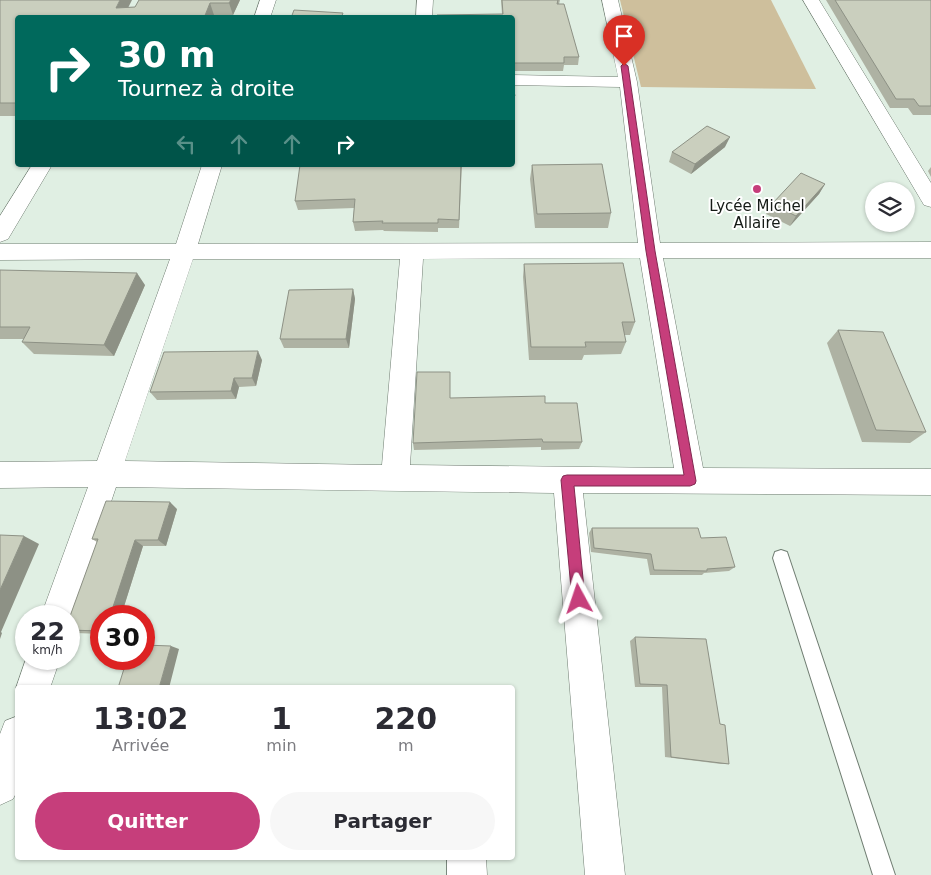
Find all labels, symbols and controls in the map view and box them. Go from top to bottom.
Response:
pin [603,15,645,66]
icon: arrive [610,22,638,50]
icon: right [35,35,100,100]
text: 30 m [118,35,215,75]
text: Tournez à droite [118,76,295,101]
icon: left [172,130,200,158]
icon: ahead [225,130,253,158]
icon: ahead [278,130,306,158]
icon: right [331,130,359,158]
map controls [865,182,915,232]
button: layers [865,182,915,232]
marker: Lycée Michel Allaire [751,183,763,195]
place label: Lycée Michel Allaire [709,197,805,232]
position arrow [552,572,604,624]
speed limit sign: 30 [90,605,155,670]
text: 22 [30,617,65,646]
text: km/h [32,643,63,657]
text: 13:02 [93,701,188,736]
text: 1 [271,701,292,736]
text: 220 [374,701,437,736]
text: Arrivée [112,736,169,755]
text: min [266,736,297,755]
text: m [398,736,414,755]
button: Quitter [35,792,260,850]
button: Partager [270,792,495,850]

